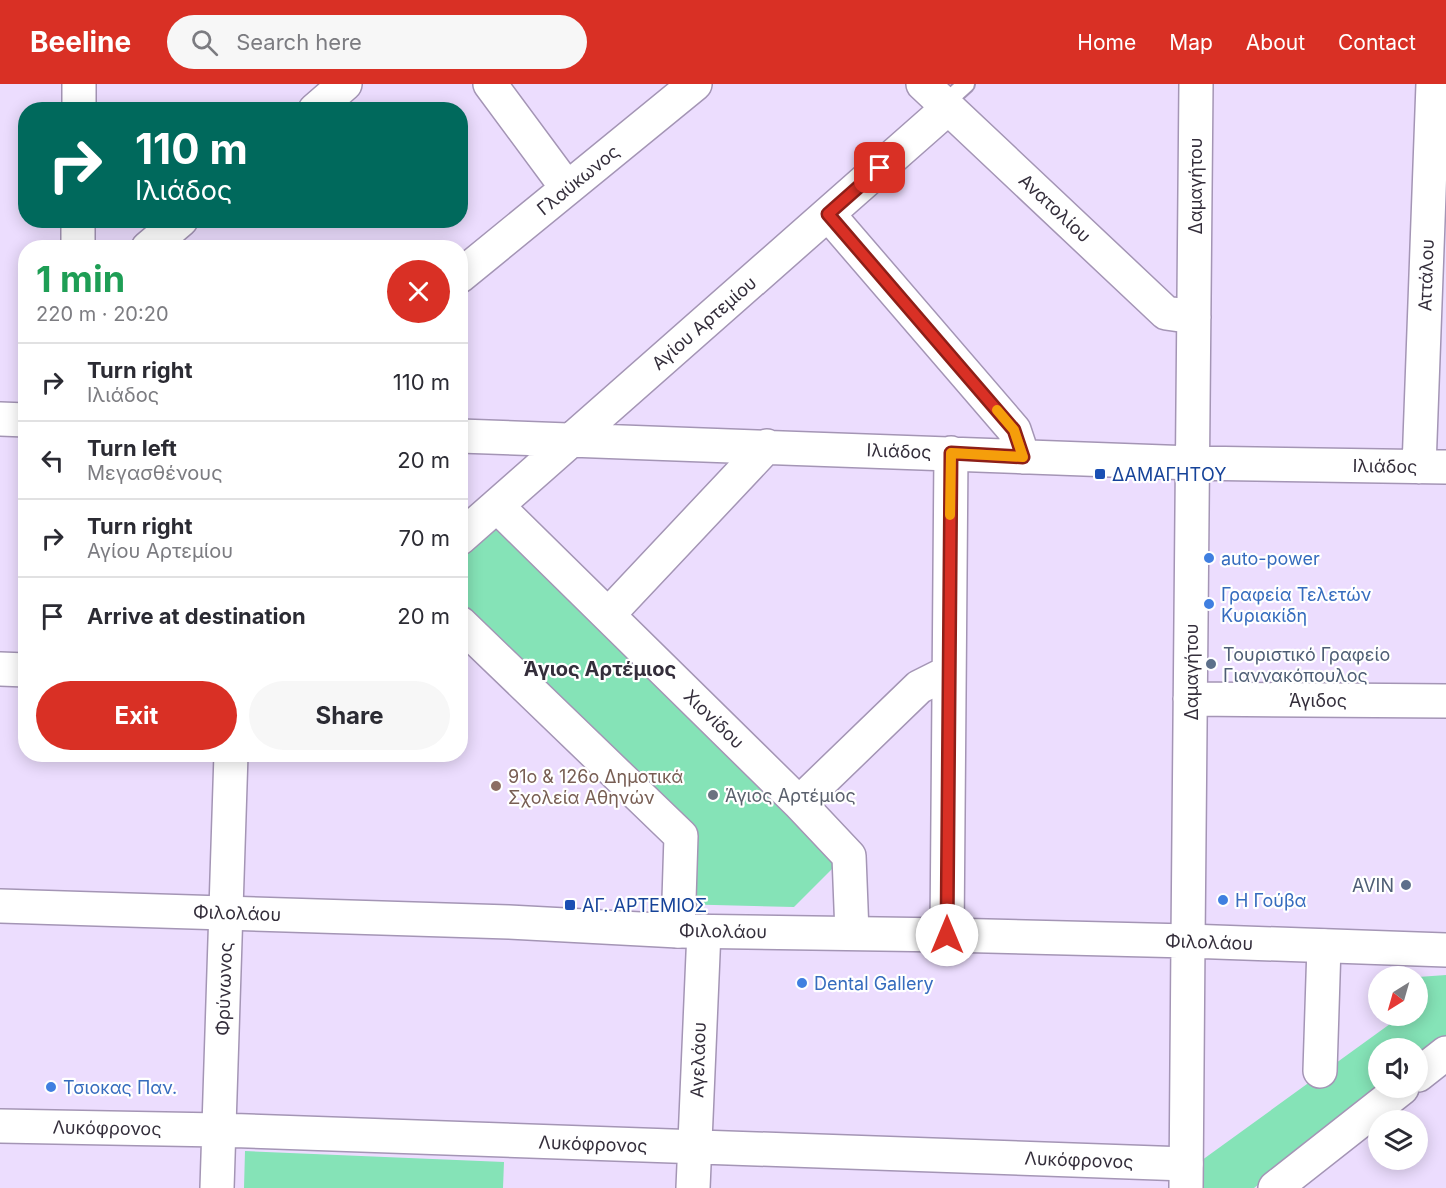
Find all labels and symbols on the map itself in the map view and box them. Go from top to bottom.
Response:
street label: Δαμαγήτου [1185,138,1206,235]
street label: Γλαύκωνος [533,141,623,219]
pin [854,142,905,193]
street label: Ανατολίου [1015,170,1095,246]
street label: Αττάλου [1414,238,1438,312]
street label: Αγίου Αρτεμίου [647,272,761,374]
street label: Ιλιάδος [866,439,932,463]
street label: Ιλιάδος [1352,455,1418,477]
place label: ΔΑΜΑΓHΤOY [1112,464,1226,485]
marker: ΔΑΜΑΓHΤOY [1093,467,1107,481]
place label: auto-power [1221,548,1320,569]
marker: auto-power [1202,551,1216,565]
place label: Γραφεία Τελετών Κυριακίδη [1221,584,1372,626]
marker: Γραφεία Τελετών Κυριακίδη [1202,597,1216,611]
street label: Δαμαγήτου [1181,624,1202,721]
place label: Τουριστικό Γραφείο Γιαννακόπουλος [1223,644,1390,686]
district label: Άγιος Αρτέμιος [524,657,676,681]
marker: Τουριστικό Γραφείο Γιαννακόπουλος [1204,657,1218,671]
street label: Χιονίδου [680,685,748,753]
street label: Άγιδος [1289,690,1347,711]
place label: 91ο & 126ο Δημοτικά Σχολεία Αθηνών [508,766,683,808]
marker: 91ο & 126ο Δημοτικά Σχολεία Αθηνών [489,779,503,793]
place label: Άγιος Αρτέμιος [725,785,856,806]
marker: Άγιος Αρτέμιος [706,788,720,802]
place label: AVIN [1352,875,1394,896]
marker: AVIN [1399,878,1413,892]
place label: Η Γούβα [1235,890,1307,911]
marker: Η Γούβα [1216,893,1230,907]
place label: ΑΓ. ΑΡΤΕΜΙΟΣ [582,895,707,916]
marker: ΑΓ. ΑΡΤΕΜΙΟΣ [563,898,577,912]
street label: Φιλολάου [193,901,281,925]
position arrow [915,903,979,967]
street label: Φιλολάου [679,920,767,942]
street label: Φιλολάου [1165,930,1253,954]
street label: Φρύνωνος [212,942,236,1036]
north arrow [1368,966,1428,1026]
place label: Dental Gallery [814,973,934,994]
marker: Dental Gallery [795,976,809,990]
street label: Αγελάου [686,1022,710,1098]
place label: Τσιοκας Παν. [63,1077,177,1098]
marker: Τσιοκας Παν. [44,1080,58,1094]
street label: Λυκόφρονος [52,1117,162,1139]
street label: Λυκόφρονος [538,1132,648,1156]
street label: Λυκόφρονος [1024,1148,1134,1172]

